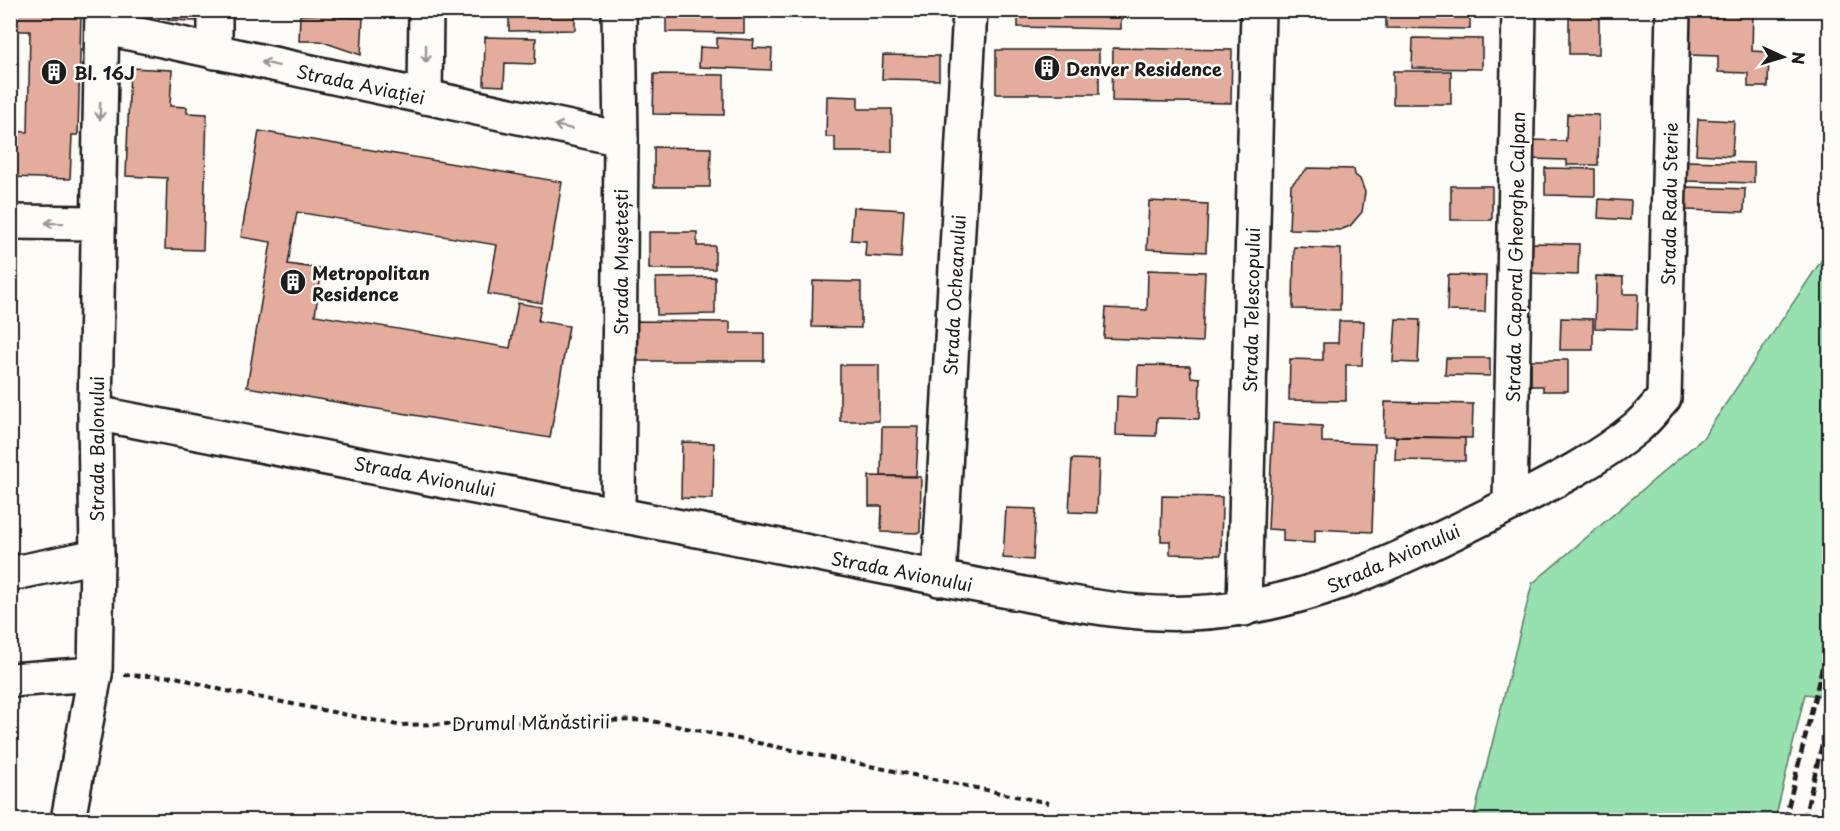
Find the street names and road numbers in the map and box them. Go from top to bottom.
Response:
street label: Strada Aviației [294,57,428,111]
street label: Strada Caporal Gheorghe Calpan [1499,111,1531,403]
street label: Strada Radu Sterie [1654,122,1684,286]
street label: Strada Mușetești [607,189,634,335]
street label: Strada Ocheanului [936,214,972,376]
street label: Strada Telescopului [1236,227,1266,393]
street label: Strada Balonului [83,376,110,522]
street label: Strada Avionului [352,449,498,503]
street label: Strada Avionului [1322,516,1464,600]
street label: Strada Avionului [829,544,975,598]
street label: Drumul Mănăstirii [452,707,610,737]

